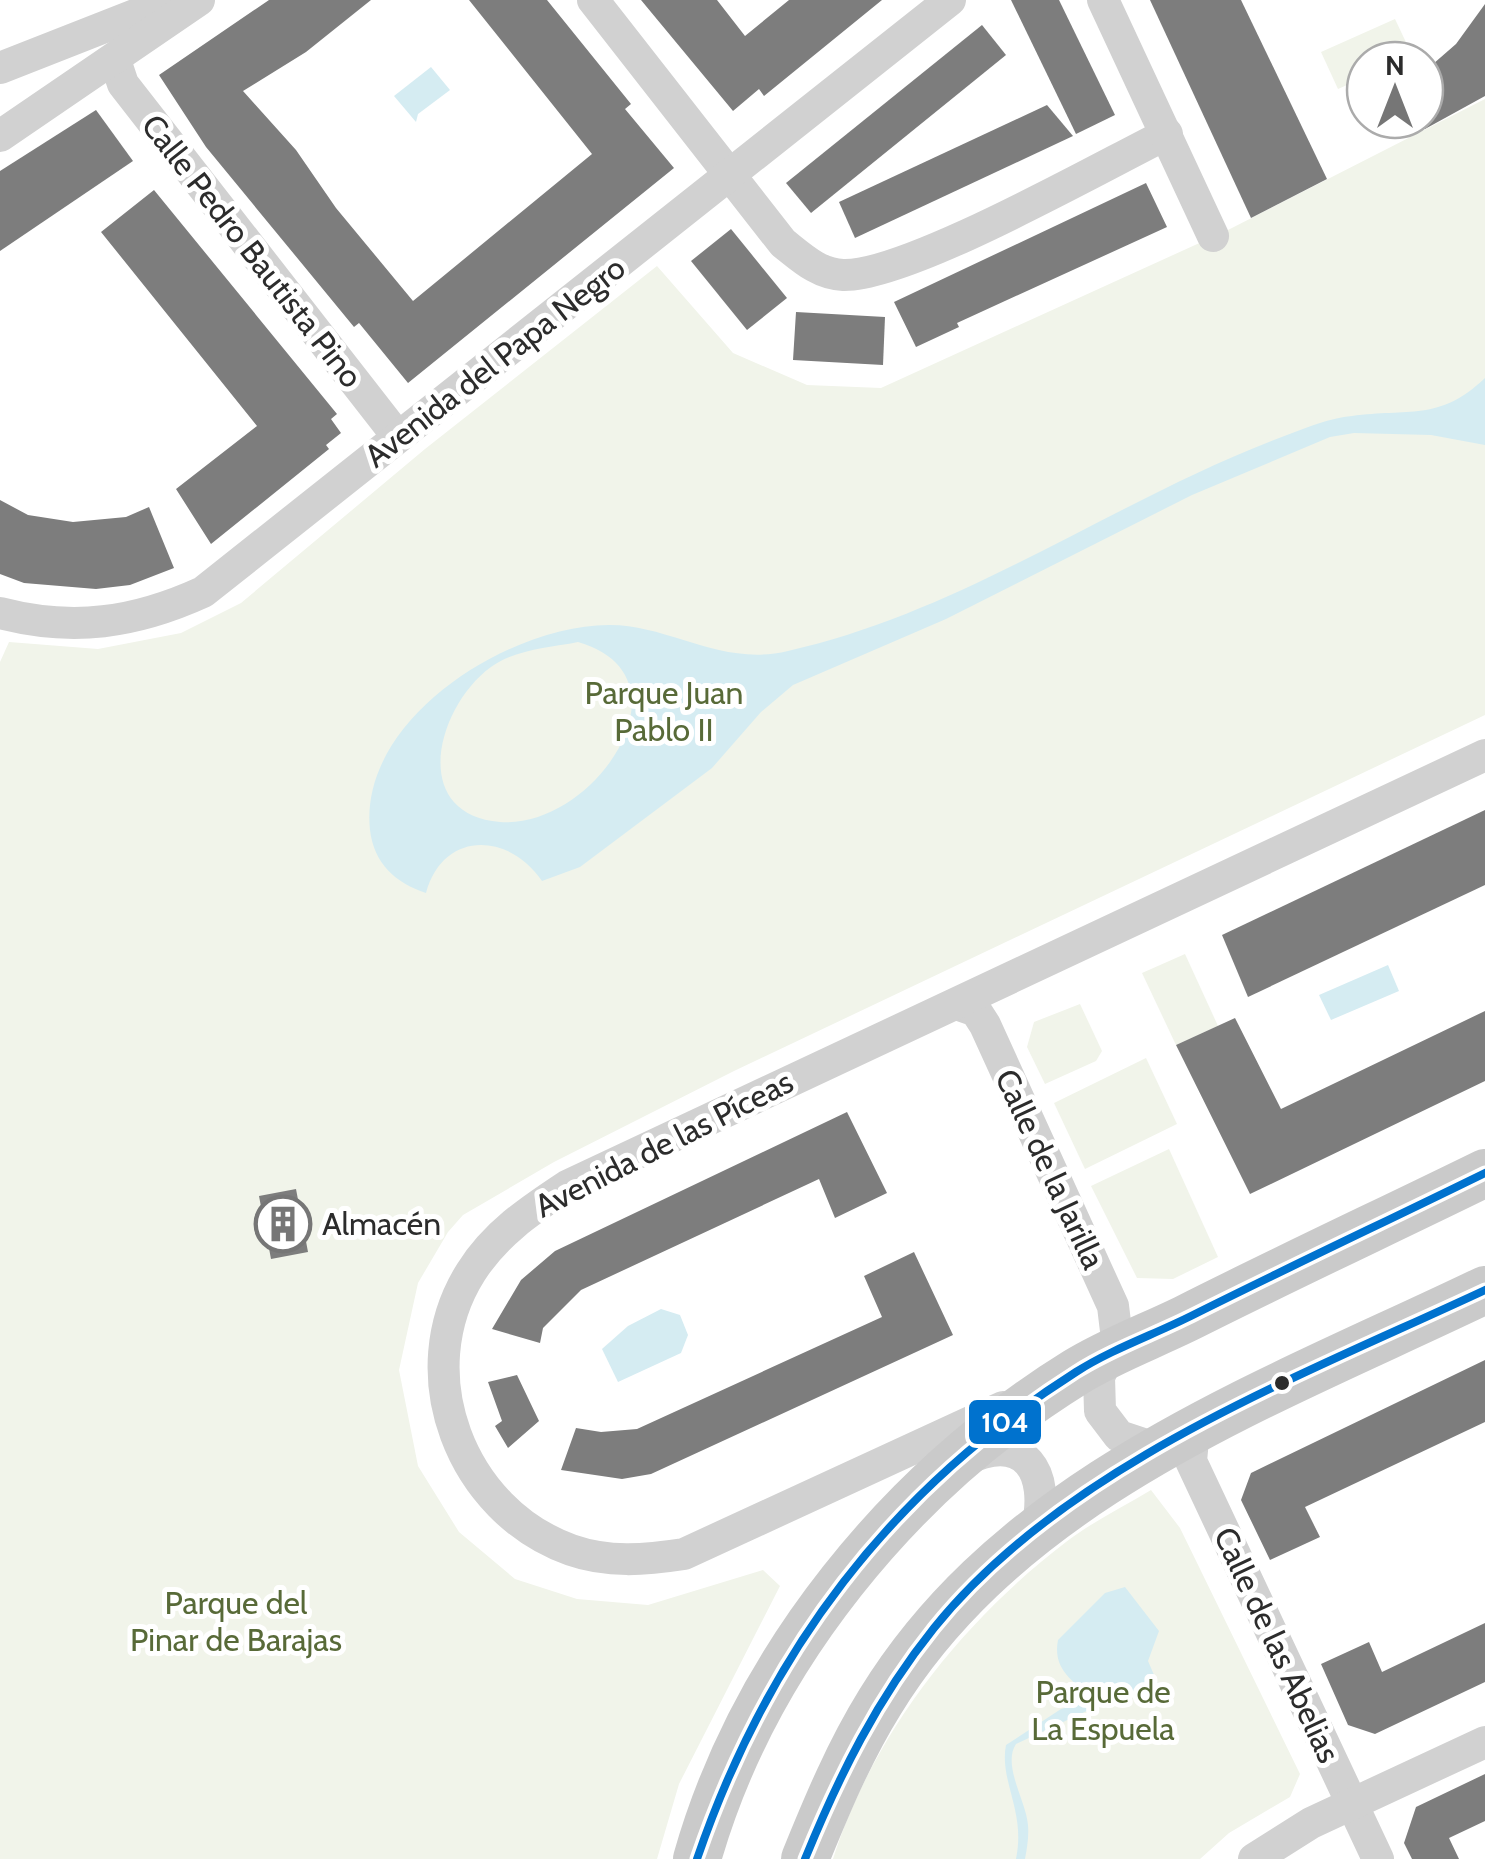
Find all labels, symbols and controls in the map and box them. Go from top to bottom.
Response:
north arrow [1345,40,1445,140]
text: N [1385,48,1405,82]
street label: Calle Pedro Bautista Pino [134,106,371,395]
street label: Avenida del Papa Negro [357,248,633,475]
park label: Parque Juan Pablo II [585,673,743,749]
street label: Avenida de las Píceas [528,1062,799,1225]
street label: Calle de la Jarilla [987,1063,1114,1275]
building icon: Almacén [253,1194,313,1254]
place label: Almacén [322,1204,441,1243]
unlabelled marker [1272,1373,1292,1393]
line badge: 104 [967,1398,1043,1446]
text: 104 [981,1405,1029,1439]
street label: Calle de las Abelias [1206,1521,1349,1769]
park label: Parque del Pinar de Barajas [130,1583,342,1659]
park label: Parque de La Espuela [1031,1672,1175,1748]

